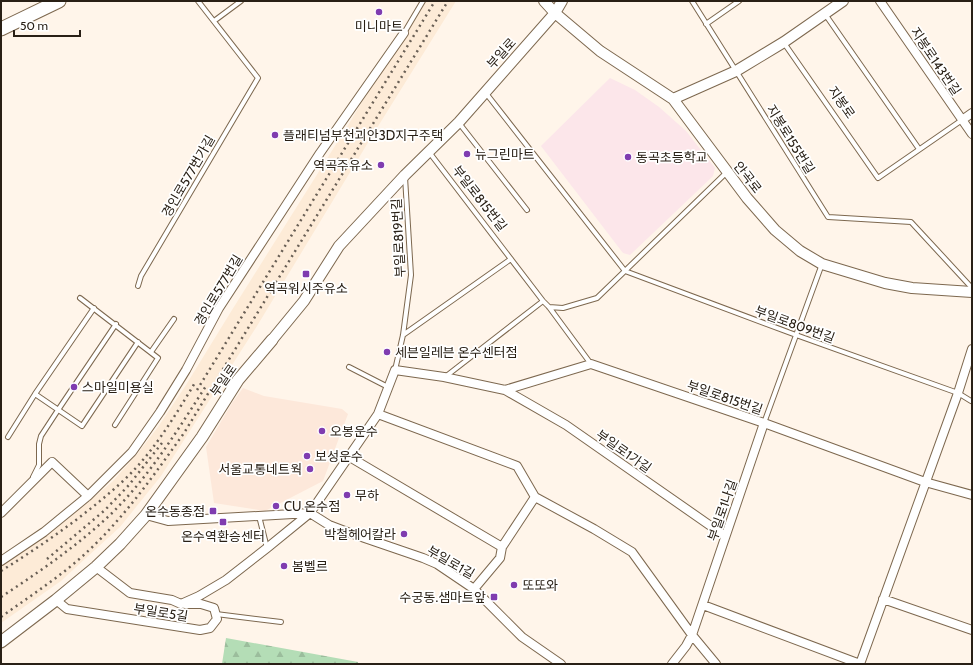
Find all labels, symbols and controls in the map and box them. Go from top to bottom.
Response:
marker: 미니마트 [374,7,384,17]
scale bar [14,12,80,38]
text: 50 m [20,18,48,33]
place label: 미니마트 [355,18,403,34]
street label: 지봉로143번길 [907,24,965,98]
street label: 부일로 [483,34,519,72]
street label: 지봉로 [825,83,859,121]
street label: 지봉로155번길 [764,102,818,176]
place label: 플래티넘부천괴안3D지구주택 [283,127,443,143]
marker: 플래티넘부천괴안3D지구주택 [270,130,280,140]
street label: 경인로577번가길 [158,132,218,220]
place label: 뉴그린마트 [475,146,535,162]
marker: 뉴그린마트 [462,149,472,159]
place label: 동곡초등학교 [636,149,708,165]
marker: 동곡초등학교 [623,152,633,162]
place label: 역곡주유소 [313,157,373,173]
street label: 안곡로 [731,158,765,196]
marker: 역곡주유소 [376,160,386,170]
street label: 부일로815번길 [449,162,511,234]
street label: 부일로819번길 [388,198,408,278]
street label: 경인로577번길 [191,252,245,328]
marker: 역곡워시주유소 [301,269,311,279]
place label: 역곡워시주유소 [264,280,348,296]
street label: 부일로809번길 [753,302,837,346]
place label: 세븐일레븐 온수센터점 [395,344,518,360]
marker: 세븐일레븐 온수센터점 [382,347,392,357]
street label: 부일로 [206,361,240,399]
street label: 부일로815번길 [685,377,765,417]
place label: 스마일미용실 [82,379,154,395]
marker: 스마일미용실 [69,382,79,392]
place label: 오봉운수 [330,423,378,439]
marker: 오봉운수 [317,426,327,436]
street label: 부일로1가길 [593,426,655,476]
place label: 보성운수 [315,448,363,464]
marker: 보성운수 [302,451,312,461]
place label: 서울교통네트웍 [218,461,302,477]
marker: 서울교통네트웍 [305,464,315,474]
street label: 부일로1나길 [704,477,740,543]
place label: 무하 [355,487,379,503]
marker: 무하 [342,490,352,500]
place label: CU 온수점 [284,498,340,514]
marker: CU 온수점 [271,501,281,511]
place label: 온수동종점 [145,503,205,519]
marker: 온수동종점 [208,506,218,516]
marker: 온수역환승센터 [218,517,228,527]
place label: 박철헤어칼라 [324,526,396,542]
place label: 온수역환승센터 [181,528,265,544]
marker: 박철헤어칼라 [399,529,409,539]
street label: 부일로1길 [424,542,478,582]
place label: 봄벨르 [292,558,328,574]
marker: 봄벨르 [279,561,289,571]
place label: 또또와 [522,577,558,593]
marker: 또또와 [509,580,519,590]
place label: 수궁동.샘마트앞 [400,589,486,605]
marker: 수궁동.샘마트앞 [489,592,499,602]
street label: 부일로5길 [133,600,189,624]

